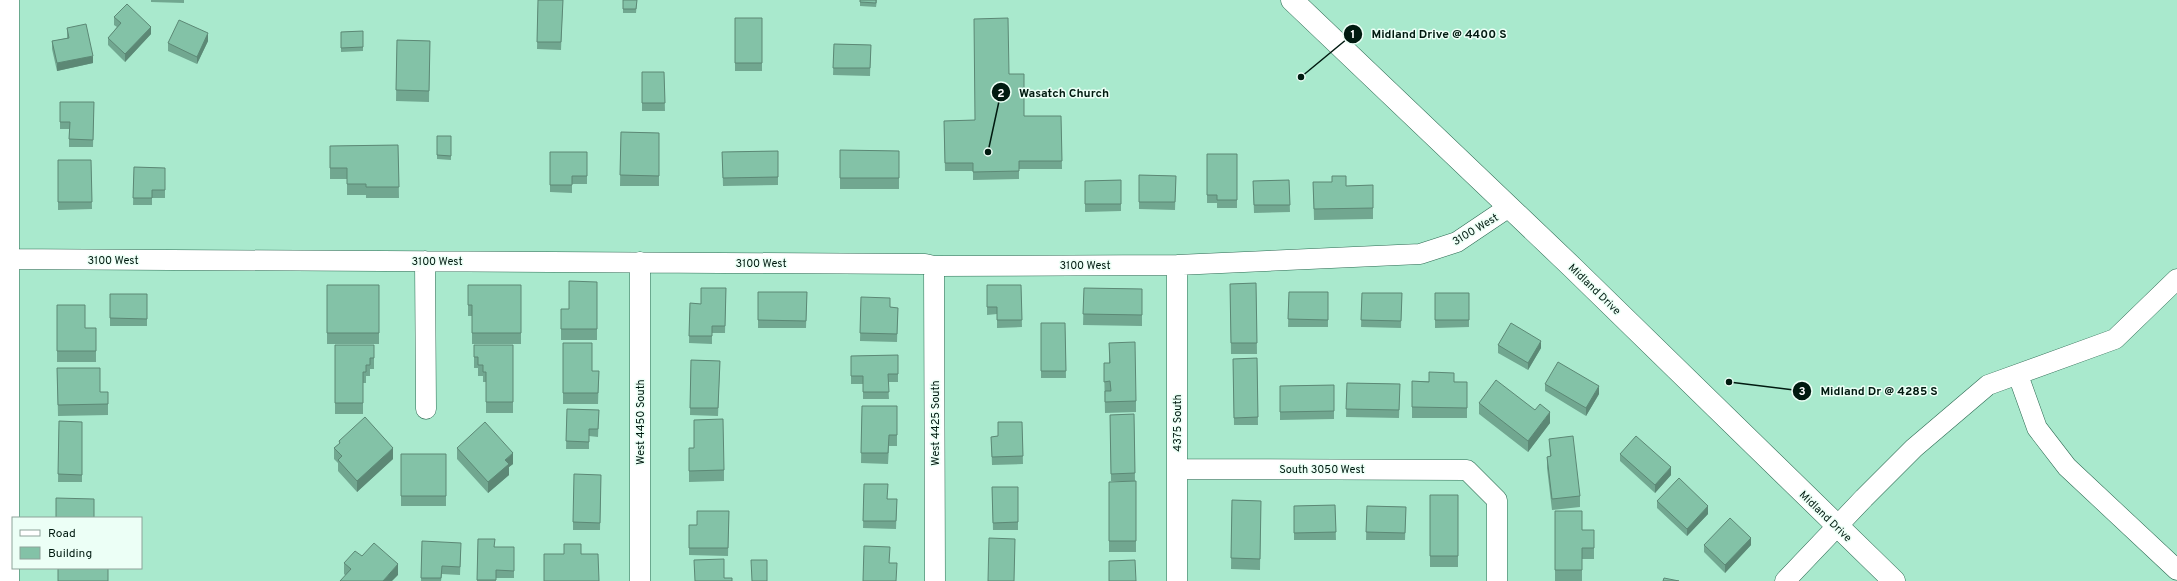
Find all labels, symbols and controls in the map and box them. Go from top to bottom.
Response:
callout: Midland Drive @ 4400 S [1343,22,1514,46]
text: 1 [1351,27,1355,43]
text: Midland Drive @ 4400 S [1371,27,1507,43]
callout: Wasatch Church [991,80,1117,104]
text: 2 [997,86,1005,102]
text: Wasatch Church [1019,86,1109,102]
street label: 3100 West [1450,211,1501,249]
street label: 3100 West [87,254,139,268]
street label: 3100 West [411,255,463,269]
street label: 3100 West [735,257,787,271]
street label: 3100 West [1059,259,1111,273]
street label: Midland Drive [1565,261,1624,318]
street label: West 4450 South [634,379,648,465]
callout: Midland Dr @ 4285 S [1792,379,1945,403]
street label: West 4425 South [929,380,943,466]
text: 3 [1798,384,1806,400]
text: Midland Dr @ 4285 S [1820,384,1938,400]
street label: 4375 South [1171,394,1185,452]
street label: South 3050 West [1279,463,1365,477]
street label: Midland Drive [1796,488,1855,545]
legend [12,517,142,569]
text: Road [48,526,76,542]
text: Building [48,546,92,562]

